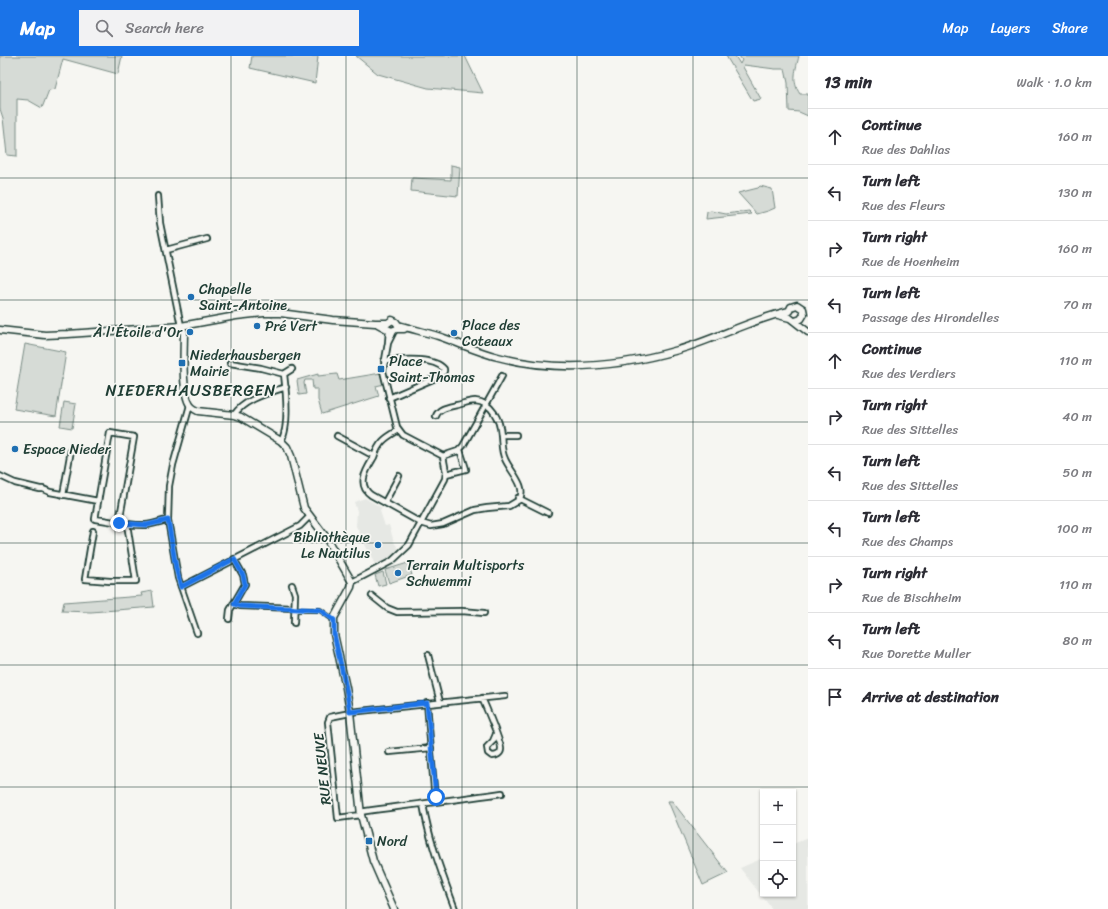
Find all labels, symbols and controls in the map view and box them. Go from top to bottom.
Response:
search box [79,10,359,46]
text: Map [20,12,55,45]
text: Search here [125,15,204,41]
text: Map [943,16,968,41]
text: Layers [990,16,1030,41]
text: Share [1052,16,1088,41]
icon: search [93,17,115,39]
text: 13 min [824,67,872,97]
text: Walk · 1.0 km [1017,71,1092,94]
text: Continue [862,112,922,138]
text: 160 m [1057,125,1092,148]
icon: ahead [824,126,846,148]
text: Rue des Dahlias [862,138,950,161]
text: Turn left [862,168,920,194]
text: 130 m [1058,181,1092,204]
icon: left [824,182,846,204]
text: Rue des Fleurs [862,194,945,217]
text: Turn right [862,224,927,250]
text: 160 m [1057,237,1092,260]
icon: right [824,238,846,260]
text: Rue de Hoenheim [862,250,960,273]
place label: Chapelle Saint-Antoine [199,277,287,318]
text: Turn left [862,280,920,306]
marker: Chapelle Saint-Antoine [186,292,196,302]
text: 70 m [1063,293,1092,316]
icon: left [824,294,846,316]
text: Passage des Hirondelles [862,306,999,329]
place label: Place des Coteaux [462,313,520,354]
place label: Pré Vert [265,314,318,339]
place label: À l'Étoile d'Or [92,320,183,345]
marker: Pré Vert [252,321,262,331]
marker: À l'Étoile d'Or [185,327,195,337]
marker: Place des Coteaux [449,328,459,338]
text: Continue [862,336,922,362]
place label: Niederhausbergen Mairie [190,343,301,384]
place label: Place Saint-Thomas [389,349,475,390]
text: 110 m [1059,349,1092,372]
icon: ahead [824,350,846,372]
marker: Niederhausbergen Mairie [177,358,187,368]
text: Rue des Verdiers [862,362,955,385]
marker: Place Saint-Thomas [376,364,386,374]
district label: NIEDERHAUSBERGEN [106,376,276,405]
text: Turn right [862,392,927,418]
text: 40 m [1062,405,1092,428]
icon: right [824,406,846,428]
text: Rue des Sittelles [862,418,958,441]
place label: Espace Nieder [23,437,112,462]
marker: Espace Nieder [10,444,20,454]
text: Turn left [862,448,920,474]
text: 50 m [1062,461,1092,484]
icon: left [824,462,846,484]
text: Rue des Sittelles [862,474,958,497]
text: Turn left [862,504,920,530]
route end [110,514,128,532]
text: 100 m [1057,517,1092,540]
icon: left [824,518,846,540]
place label: Bibliothèque Le Nautilus [293,525,370,566]
text: Rue des Champs [862,530,953,553]
marker: Bibliothèque Le Nautilus [373,540,383,550]
place label: Terrain Multisports Schwemmi [406,553,525,594]
text: Turn right [862,560,927,586]
marker: Terrain Multisports Schwemmi [393,568,403,578]
text: 110 m [1059,573,1092,596]
icon: right [824,574,846,596]
text: Rue de Bischheim [862,586,962,609]
text: Turn left [862,616,920,642]
text: 80 m [1063,629,1092,652]
icon: left [824,630,846,652]
text: Rue Dorette Muller [862,642,971,665]
text: Arrive at destination [862,684,999,710]
icon: arrive [824,686,846,708]
street label: RUE NEUVE [306,731,339,806]
route start [427,788,445,806]
map controls [760,789,796,897]
button: + [760,789,796,825]
button: − [760,825,796,861]
place label: Nord [377,829,409,854]
marker: Nord [364,836,374,846]
button: locate [760,861,796,897]

